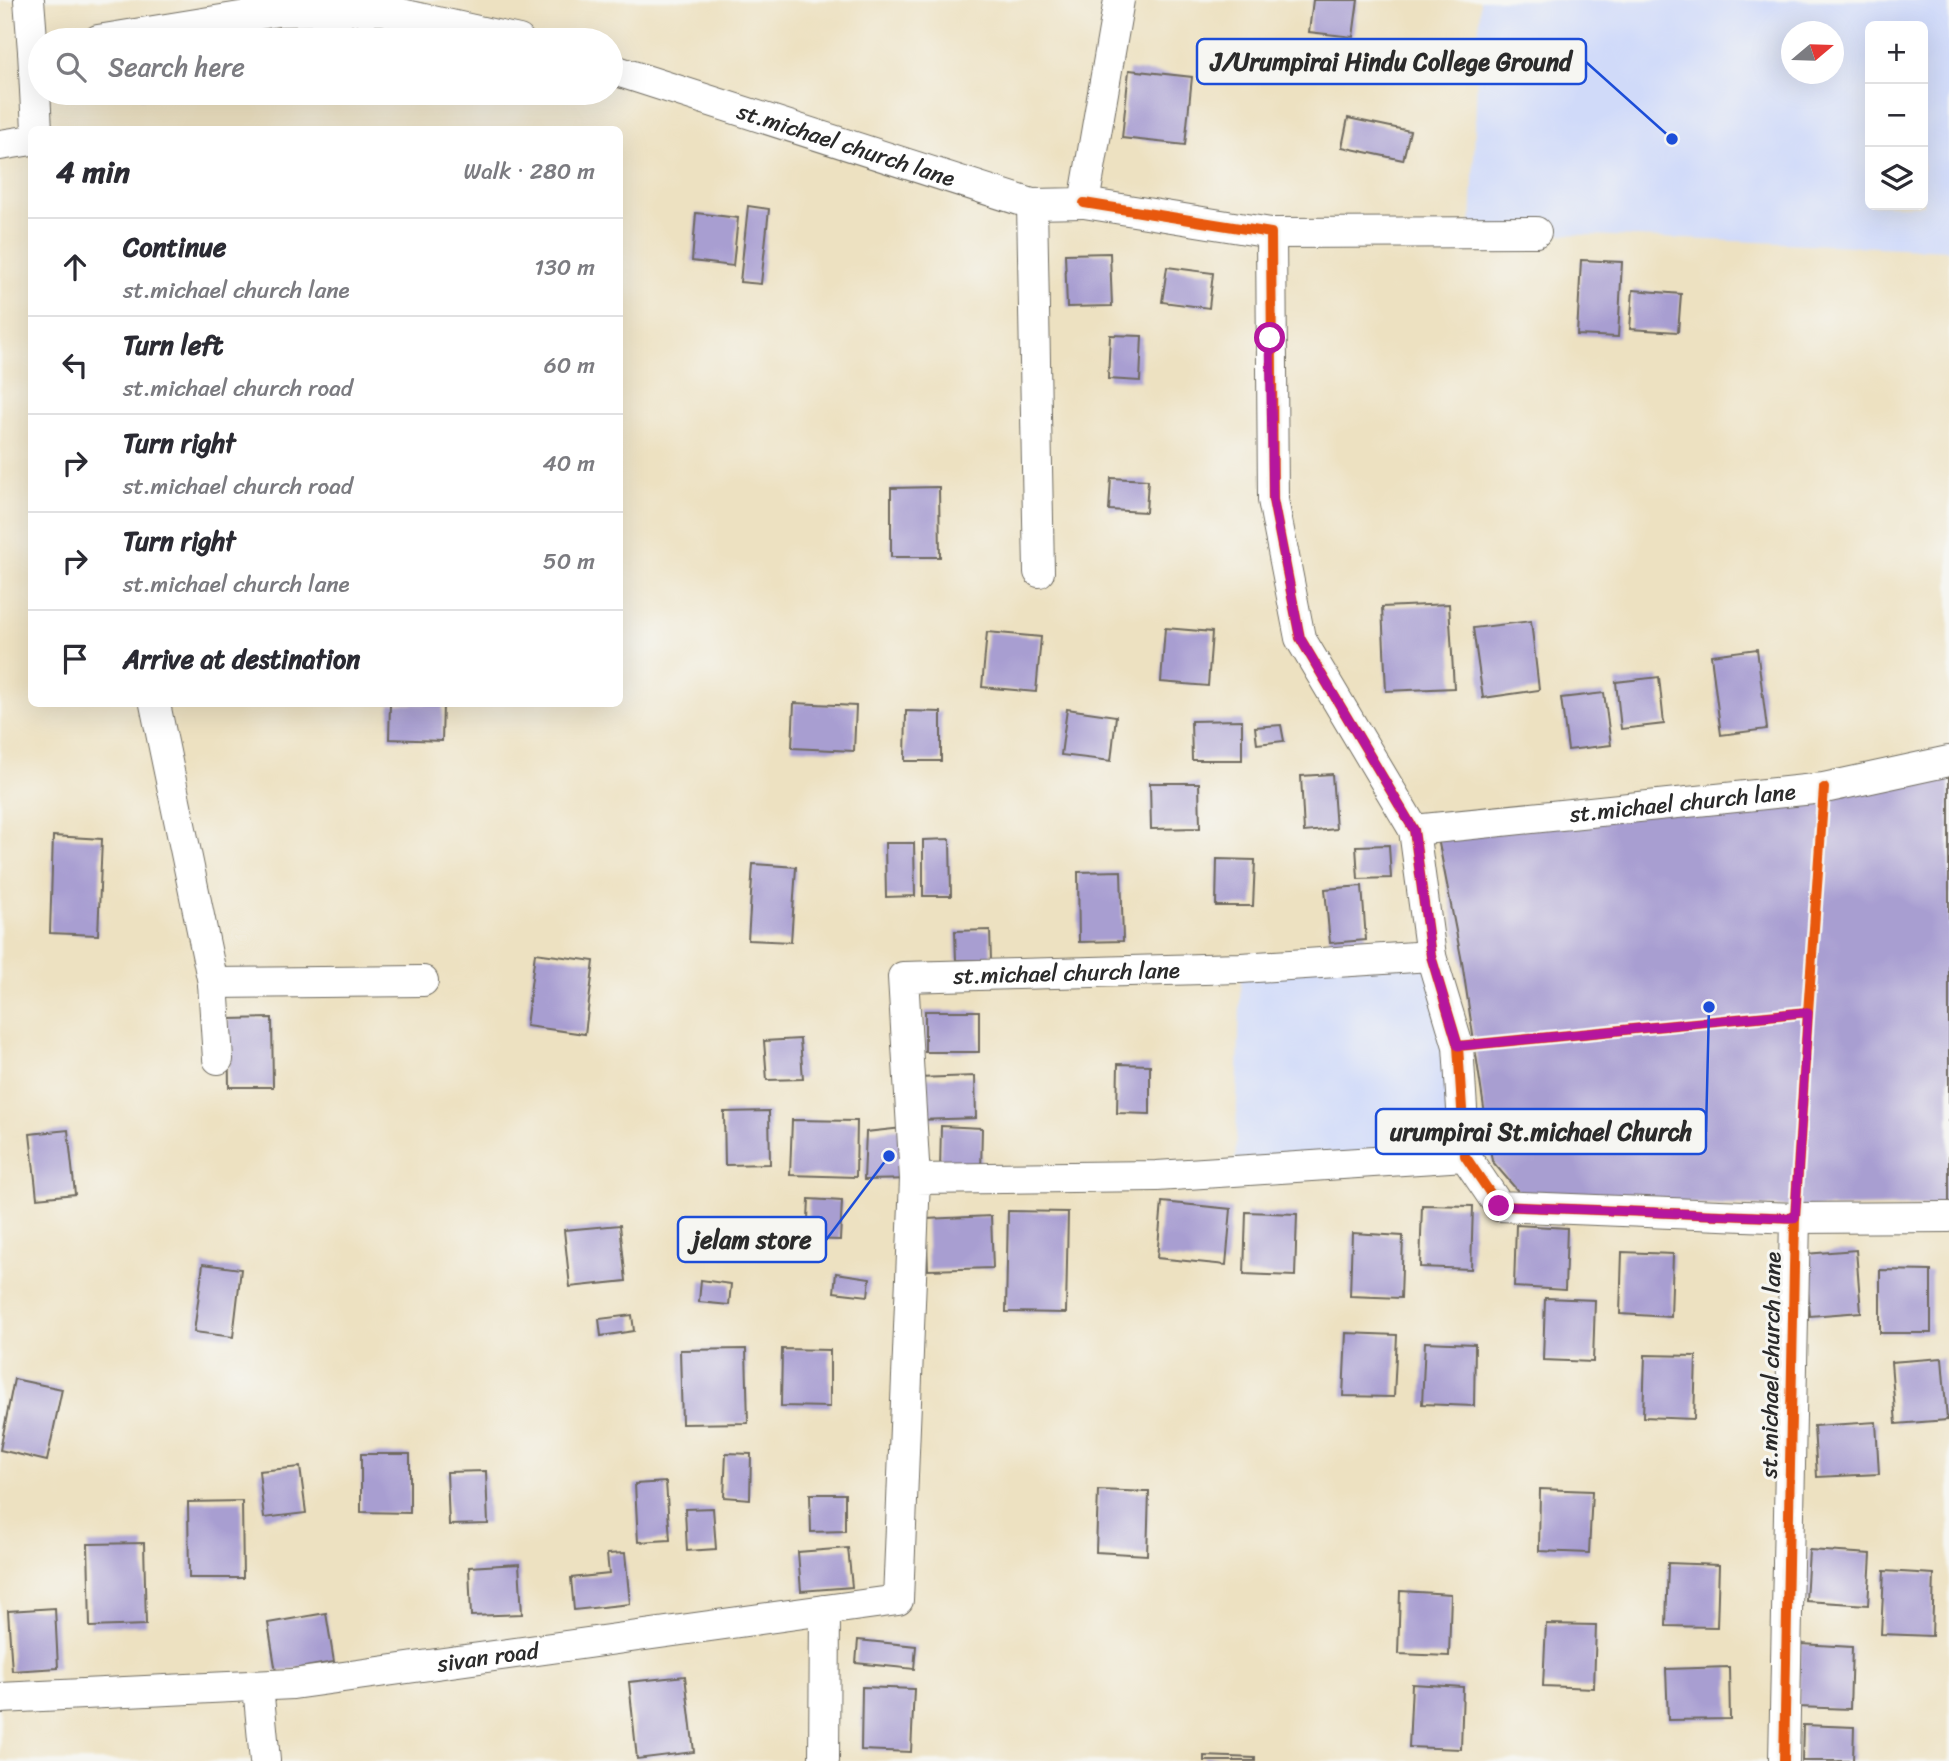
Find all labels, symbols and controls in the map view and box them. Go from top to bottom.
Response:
north arrow [1781,21,1844,84]
map controls [1865,21,1928,210]
button: + [1865,21,1928,84]
search box [28,28,623,105]
callout: J/Urumpirai Hindu College Ground [1197,39,1586,84]
text: J/Urumpirai Hindu College Ground [1208,41,1574,83]
text: Search here [108,44,245,90]
icon: search [52,48,90,86]
button: − [1865,84,1928,147]
street label: st.michael church lane [731,90,960,199]
text: 4 min [56,145,130,199]
button: layers [1865,147,1928,210]
text: Walk · 280 m [464,151,595,192]
text: Continue [123,224,226,270]
text: 130 m [534,247,595,288]
icon: ahead [56,248,94,286]
text: st.michael church lane [123,270,350,311]
text: Turn left [123,322,223,368]
route start [1254,322,1285,353]
text: 60 m [544,345,595,386]
icon: left [56,346,94,384]
text: st.michael church road [123,368,353,409]
text: Turn right [123,420,236,466]
text: 40 m [542,443,595,484]
icon: right [56,444,94,482]
text: st.michael church road [123,466,353,507]
text: Turn right [123,518,236,564]
text: 50 m [543,541,595,582]
icon: right [56,542,94,580]
text: st.michael church lane [123,564,350,605]
text: Arrive at destination [123,636,360,682]
icon: arrive [56,640,94,678]
street label: st.michael church lane [1567,771,1798,835]
street label: st.michael church lane [952,949,1181,996]
callout: urumpirai St.michael Church [1376,1109,1706,1154]
text: urumpirai St.michael Church [1390,1111,1693,1153]
route end [1483,1190,1514,1221]
callout: jelam store [678,1217,826,1262]
text: jelam store [687,1219,812,1261]
street label: st.michael church lane [1749,1251,1793,1480]
street label: sivan road [433,1629,543,1684]

